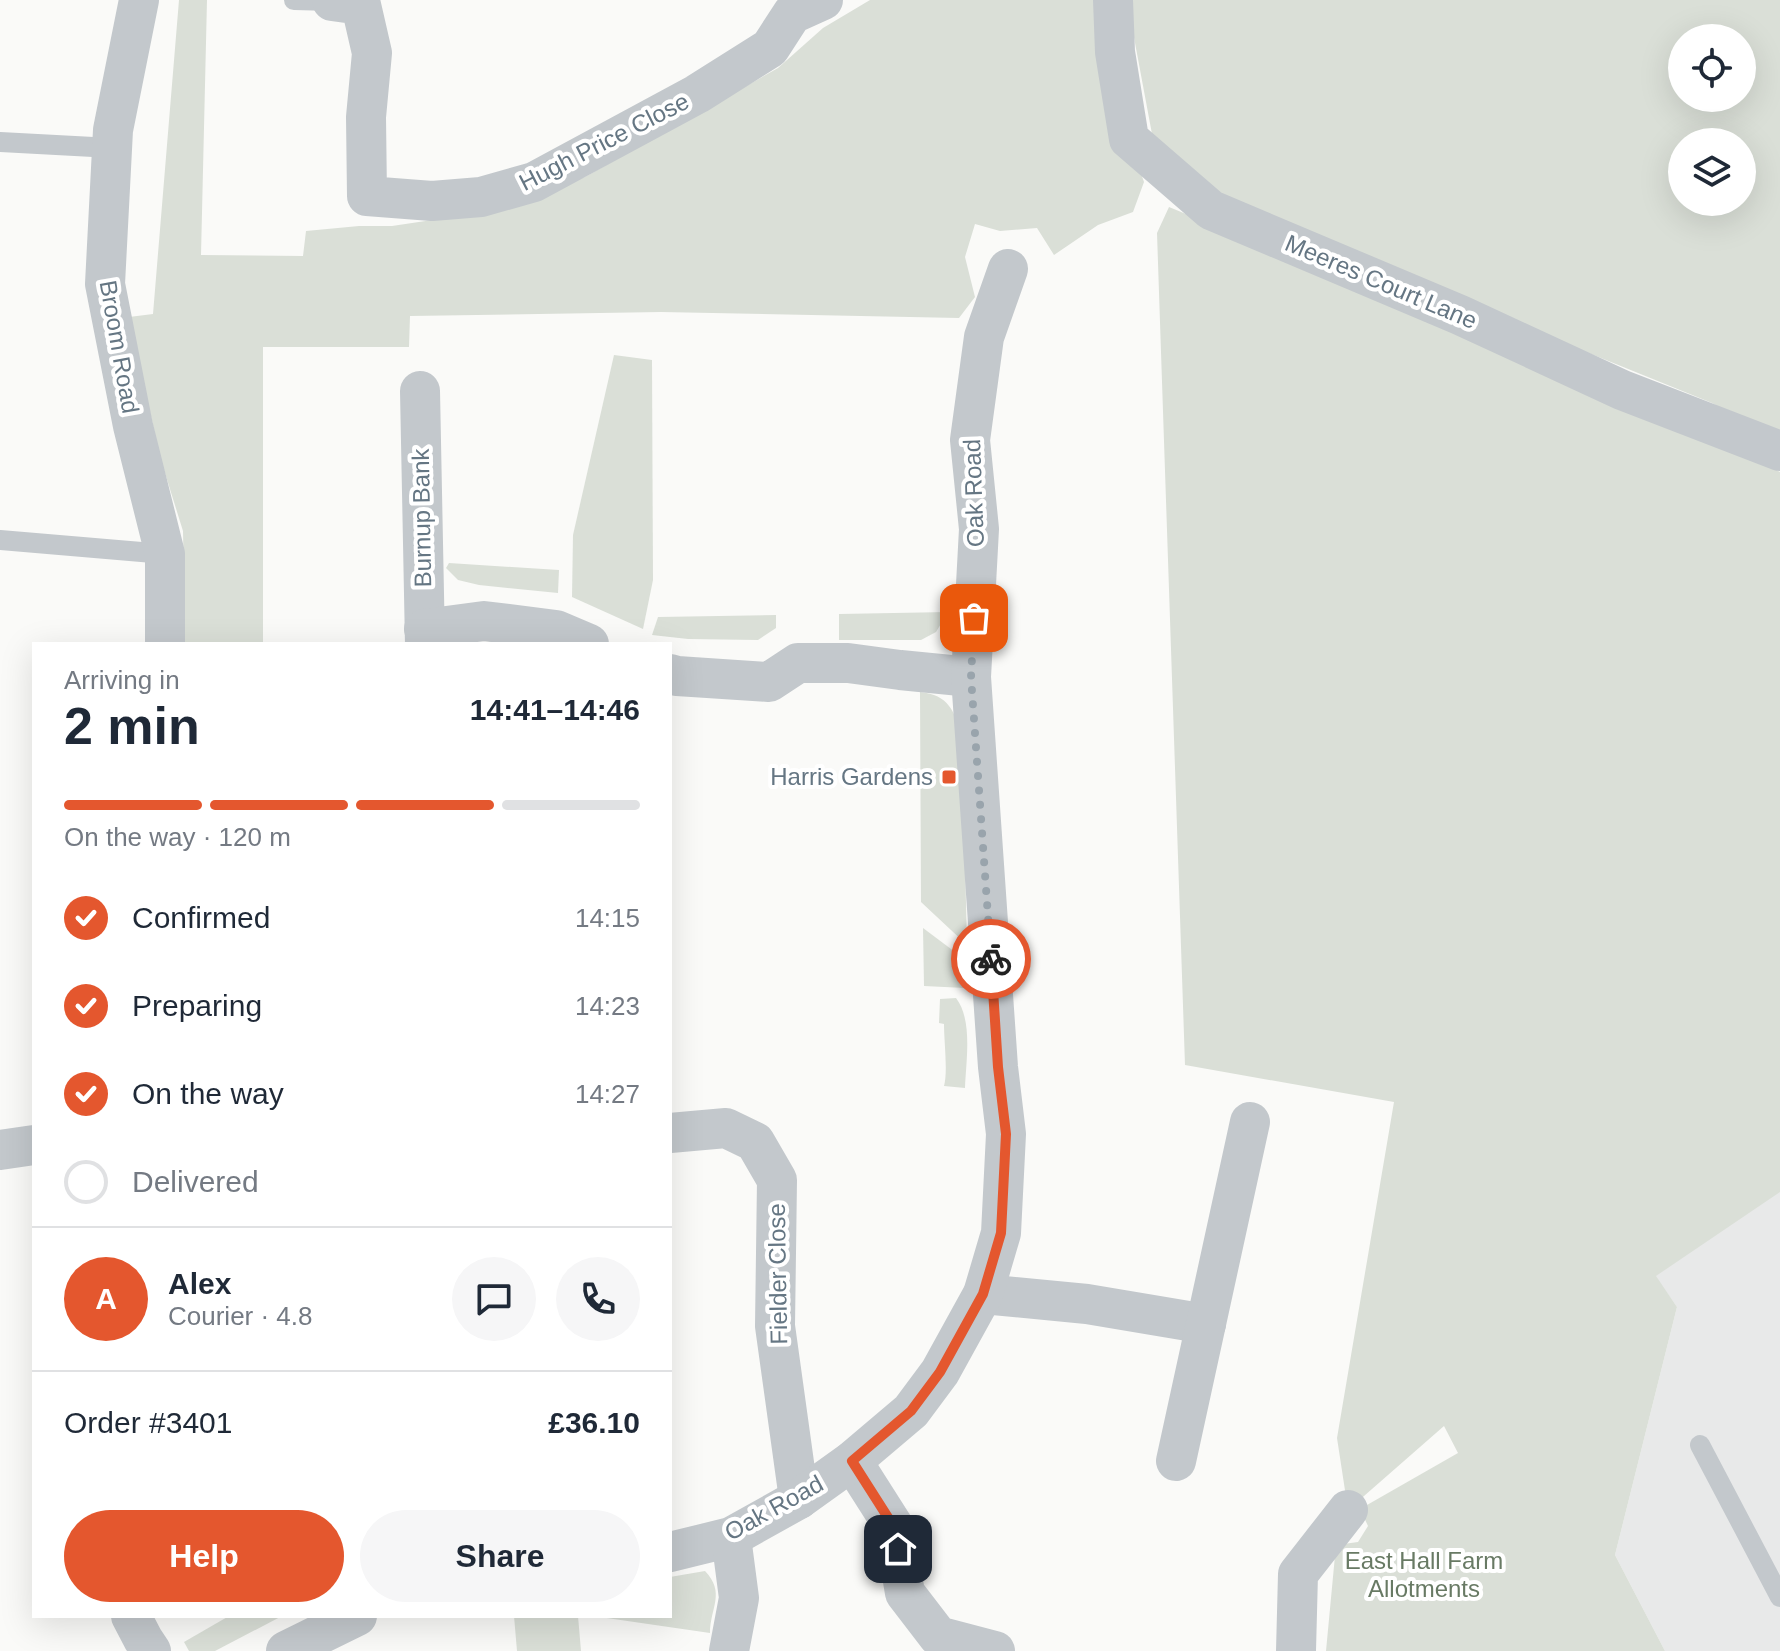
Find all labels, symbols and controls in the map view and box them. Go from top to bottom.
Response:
map controls [1668,24,1756,216]
button: locate [1668,24,1756,112]
street label: Hugh Price Close [514,87,693,196]
button: layers [1668,128,1756,216]
street label: Meeres Court Lane [1281,229,1481,334]
street label: Broom Road [94,278,144,416]
street label: Oak Road [958,439,989,547]
street label: Burnup Bank [407,447,436,588]
pin [940,584,1008,652]
icon: bag [952,596,996,640]
text: Arriving in [64,665,180,695]
text: 14:41–14:46 [470,693,640,726]
text: 2 min [64,697,200,755]
place label: Harris Gardens [770,763,933,790]
marker: Harris Gardens [940,768,958,786]
text: On the way · 120 m [64,822,291,852]
icon: check [64,896,108,940]
text: Confirmed [132,901,270,934]
text: 14:15 [575,903,640,933]
courier [951,919,1031,999]
icon: bike [969,937,1013,981]
icon: check [64,984,108,1028]
text: Preparing [132,989,262,1022]
text: 14:23 [575,991,640,1021]
icon: check [64,1072,108,1116]
text: On the way [132,1077,284,1110]
text: 14:27 [575,1079,640,1109]
text: Delivered [132,1165,259,1198]
street label: Fielder Close [763,1203,792,1345]
button: chat [452,1257,536,1341]
button: phone [556,1257,640,1341]
text: Alex [168,1267,231,1300]
text: A [95,1282,117,1315]
text: Courier · 4.8 [168,1301,313,1331]
text: Order #3401 [64,1406,232,1439]
text: £36.10 [548,1406,640,1439]
street label: Oak Road [720,1470,828,1546]
button: Help [64,1510,344,1602]
button: Share [360,1510,640,1602]
pin [864,1515,932,1583]
icon: home [876,1527,920,1571]
park label: East Hall Farm Allotments [1345,1547,1503,1602]

